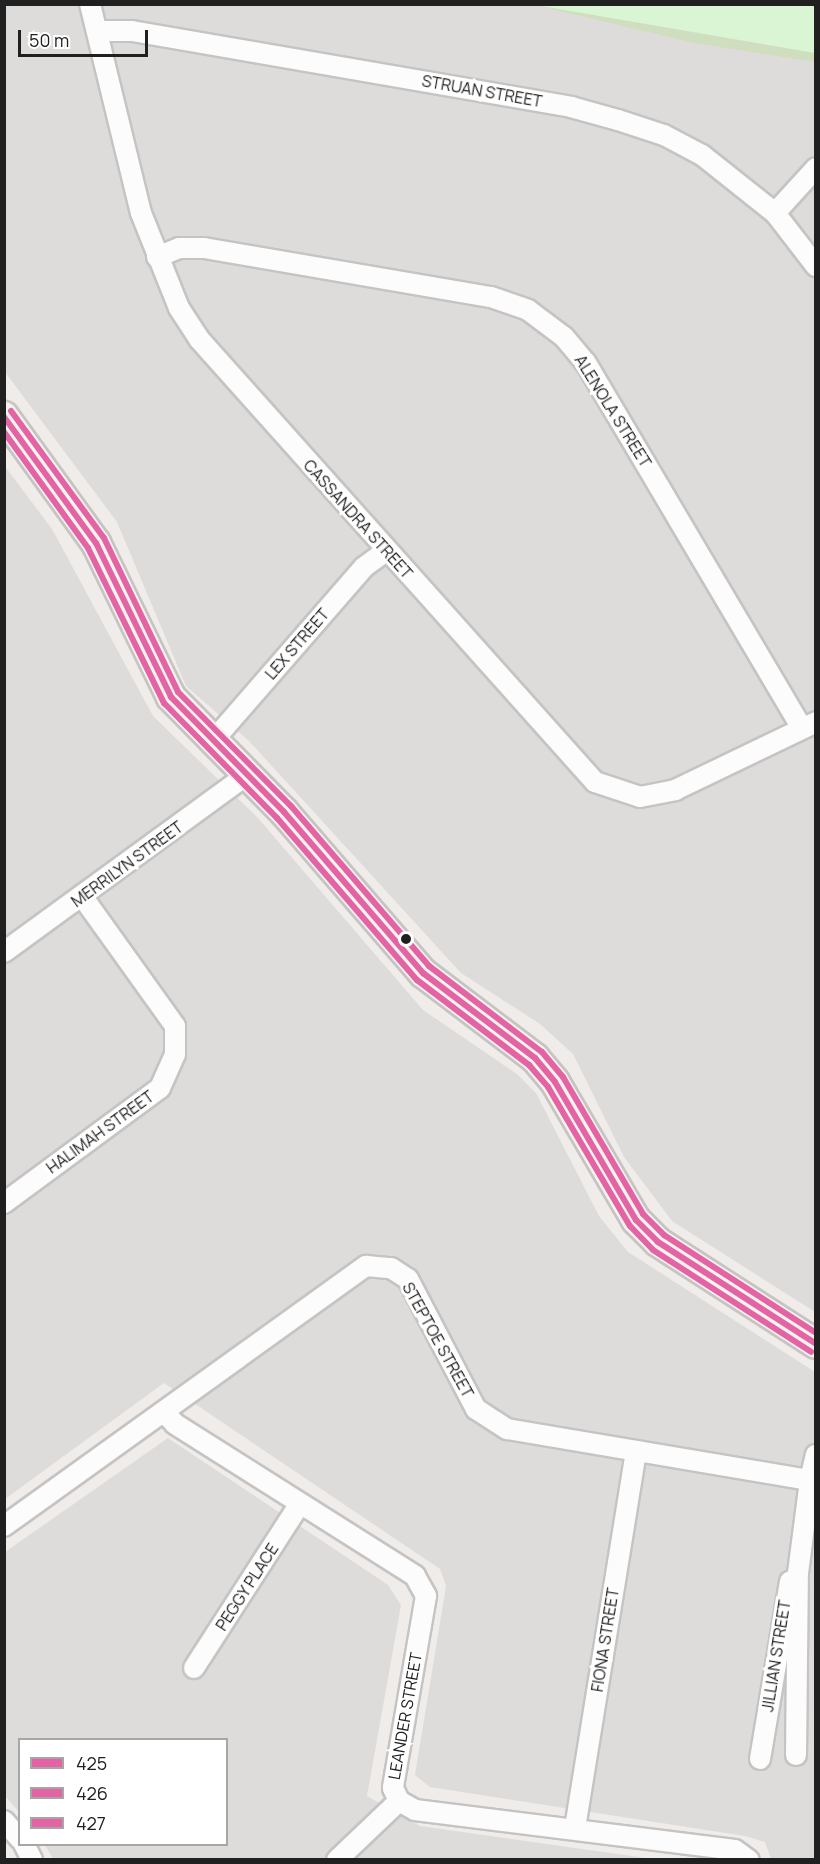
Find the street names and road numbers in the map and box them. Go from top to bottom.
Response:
street label: STRUAN STREET [420,71,544,111]
street label: ALENOLA STREET [571,351,655,471]
street label: CASSANDRA STREET [300,456,416,582]
street label: LEX STREET [261,605,333,683]
street label: MERRILYN STREET [67,817,187,911]
street label: HALIMAH STREET [43,1087,157,1177]
street label: STEPTOE STREET [398,1279,478,1401]
street label: PEGGY PLACE [212,1540,282,1634]
street label: FIONA STREET [587,1587,623,1693]
street label: JILLIAN STREET [758,1599,794,1713]
street label: LEANDER STREET [384,1651,426,1781]

